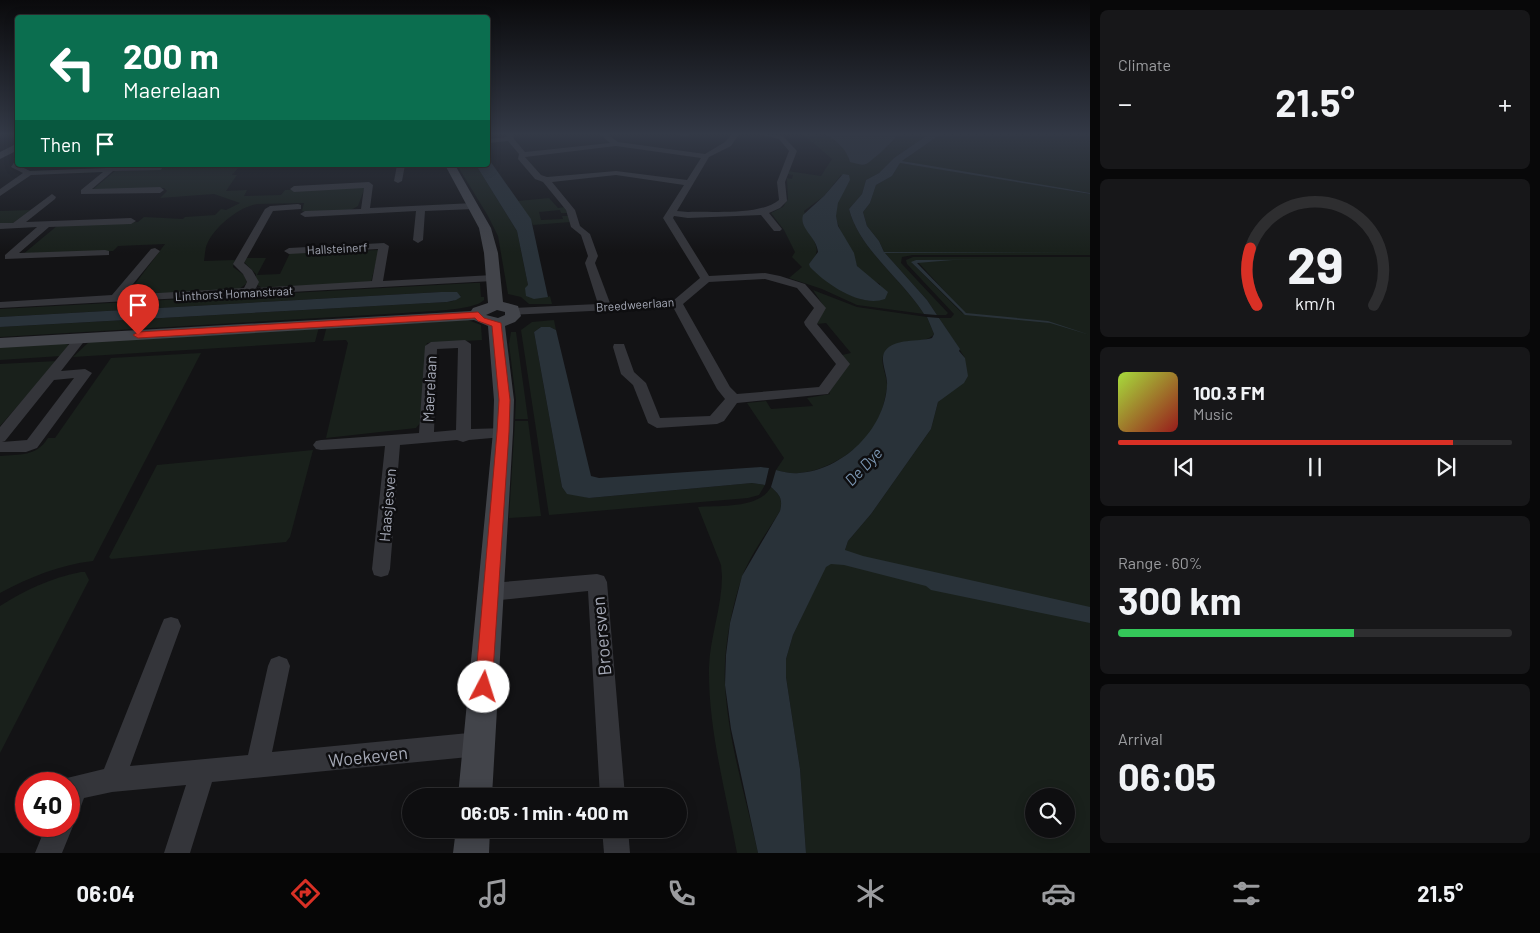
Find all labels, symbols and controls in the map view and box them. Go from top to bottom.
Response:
text: 200 m [123,34,219,76]
icon: left [40,35,105,100]
text: Climate [1118,55,1171,74]
text: Maerelaan [123,76,221,102]
text: 21.5° [1275,79,1355,125]
text: − [1118,86,1132,120]
text: + [1498,86,1512,120]
icon: arrive [91,130,119,158]
text: Then [40,133,81,156]
text: 29 [1287,232,1343,294]
street label: Hallsteinerf [306,239,368,257]
street label: Linthorst Homanstraat [174,283,294,303]
pin [117,284,159,335]
icon: arrive [124,291,152,319]
text: km/h [1295,292,1335,314]
street label: Breedweerlaan [595,294,675,314]
street label: Maerelaan [418,355,440,423]
text: 100.3 FM [1193,381,1265,404]
text: Music [1193,404,1233,423]
water label: De Dye [840,443,886,489]
icon: previous [1170,453,1198,481]
icon: pause [1301,453,1329,481]
icon: next [1432,453,1460,481]
street label: Haasjesven [375,468,399,542]
text: Range · 60% [1118,553,1202,572]
text: 300 km [1118,577,1241,623]
street label: Broersven [587,596,615,676]
position arrow [457,660,509,712]
text: Arrival [1118,729,1163,748]
street label: Woekeven [327,741,409,771]
text: 06:05 [1118,753,1216,799]
speed limit sign: 40 [15,772,80,837]
map controls [1025,788,1075,838]
button: search [1025,788,1075,838]
text: 06:05 · 1 min · 400 m [461,801,628,824]
icon: directions [288,876,323,911]
icon: music [476,876,511,911]
icon: phone [664,876,699,911]
icon: climate [853,876,888,911]
icon: car [1041,876,1076,911]
icon: filters [1229,876,1264,911]
text: 06:04 [77,880,135,906]
text: 21.5° [1417,880,1463,906]

